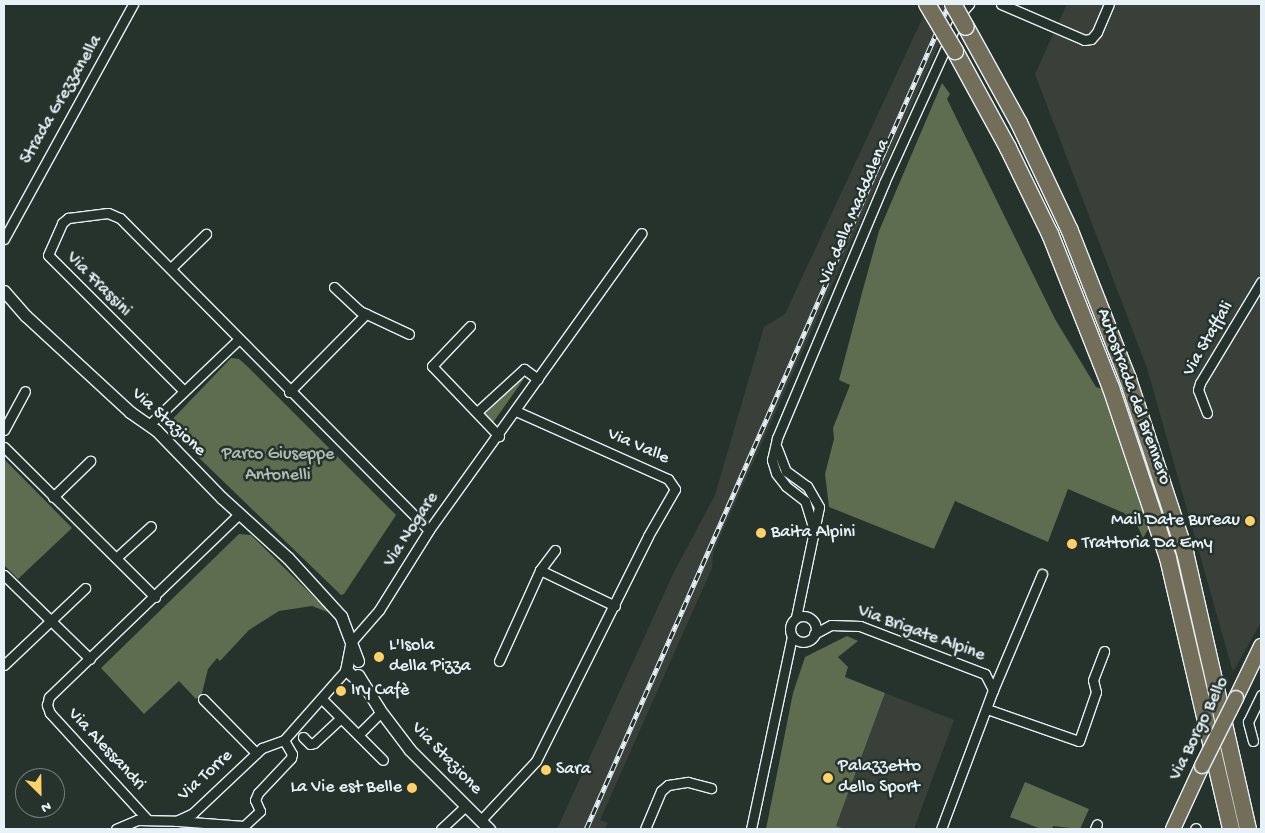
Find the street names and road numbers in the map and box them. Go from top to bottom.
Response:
street label: Strada Grezzanella [16,32,108,168]
street label: Via della Maddalena [815,136,895,288]
street label: Via Frassini [61,248,135,322]
street label: Via Staffali [1179,298,1239,380]
street label: Autostrada del Brennero [1091,306,1175,488]
street label: Via Stazione [126,384,210,462]
street label: Via Valle [604,424,672,470]
street label: Via Nogare [380,488,444,572]
street label: Via Brigate Alpine [854,601,988,667]
street label: Via Borgo Bello [1166,674,1234,784]
street label: Via Alessandri [62,704,150,796]
street label: Via Stazione [406,718,486,800]
street label: Via Torre [174,746,238,806]

